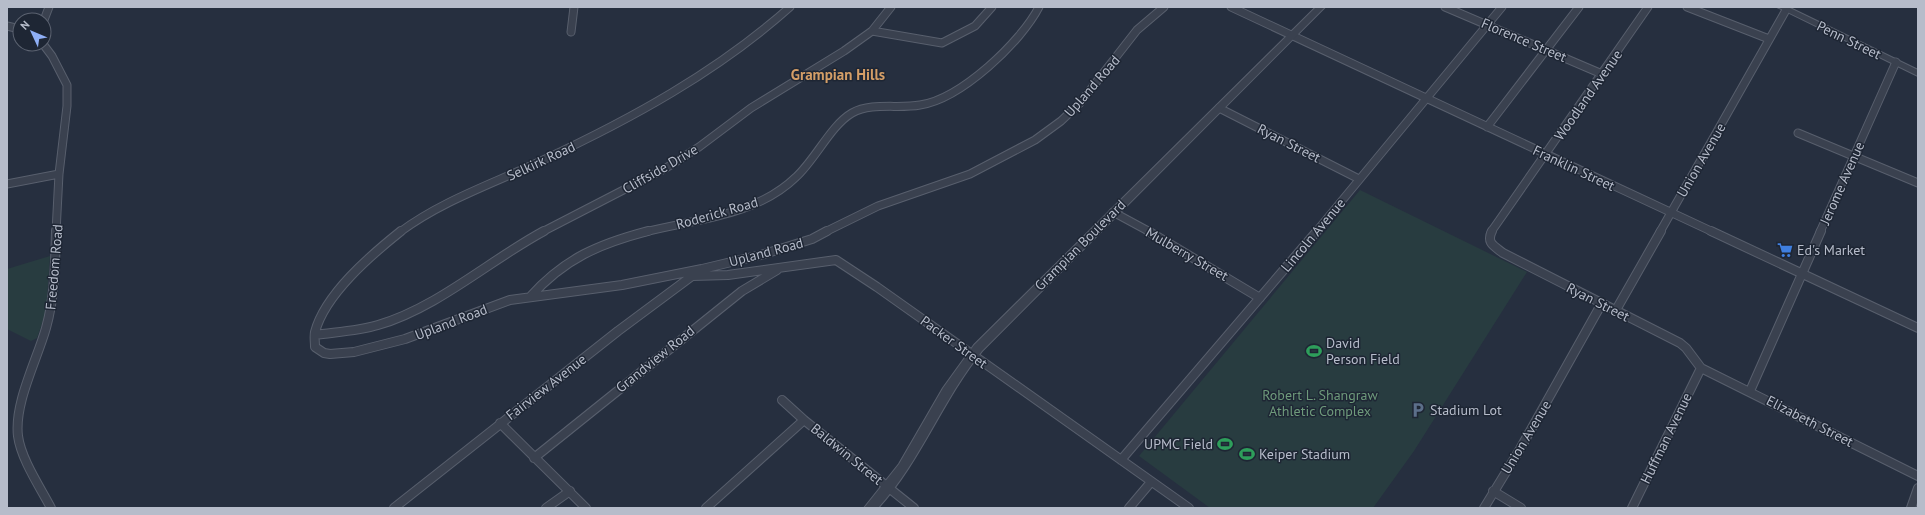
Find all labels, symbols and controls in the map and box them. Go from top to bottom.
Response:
north arrow [12,12,52,52]
street label: Florence Street [1479,14,1570,66]
street label: Penn Street [1814,17,1884,63]
text: N [17,18,32,33]
street label: Woodland Avenue [1550,46,1626,144]
street label: Upland Road [1060,51,1124,121]
district label: Grampian Hills [791,65,885,84]
street label: Ryan Street [1254,119,1324,167]
street label: Union Avenue [1673,120,1729,200]
street label: Selkirk Road [504,137,578,185]
street label: Jerome Avenue [1815,139,1868,228]
street label: Cliffside Drive [619,140,701,198]
street label: Franklin Street [1530,141,1618,195]
street label: Roderick Road [674,193,760,233]
street label: Lincoln Avenue [1277,194,1349,276]
street label: Grampian Boulevard [1031,196,1129,294]
street label: Freedom Road [41,223,67,311]
street label: Mulberry Street [1142,223,1232,285]
street label: Upland Road [727,233,805,271]
supermarket icon: Ed's Market [1776,241,1794,259]
place label: Ed's Market [1797,241,1865,259]
street label: Ryan Street [1563,278,1633,326]
street label: Upland Road [412,300,490,344]
street label: Packer Street [917,312,991,372]
street label: Grandview Road [612,322,698,396]
place label: David Person Field [1326,334,1400,368]
sports icon: David Person Field [1305,342,1323,360]
street label: Fairview Avenue [502,350,590,424]
park label: Robert L. Shangraw Athletic Complex [1262,386,1378,420]
street label: Huffman Avenue [1636,390,1696,486]
street label: Elizabeth Street [1764,391,1857,451]
street label: Union Avenue [1497,397,1555,477]
parking icon: Stadium Lot [1409,401,1427,419]
place label: Stadium Lot [1430,401,1502,419]
street label: Baldwin Street [807,419,887,489]
place label: UPMC Field [1144,435,1213,453]
sports icon: UPMC Field [1216,435,1234,453]
sports icon: Keiper Stadium [1238,445,1256,463]
place label: Keiper Stadium [1259,445,1350,463]

